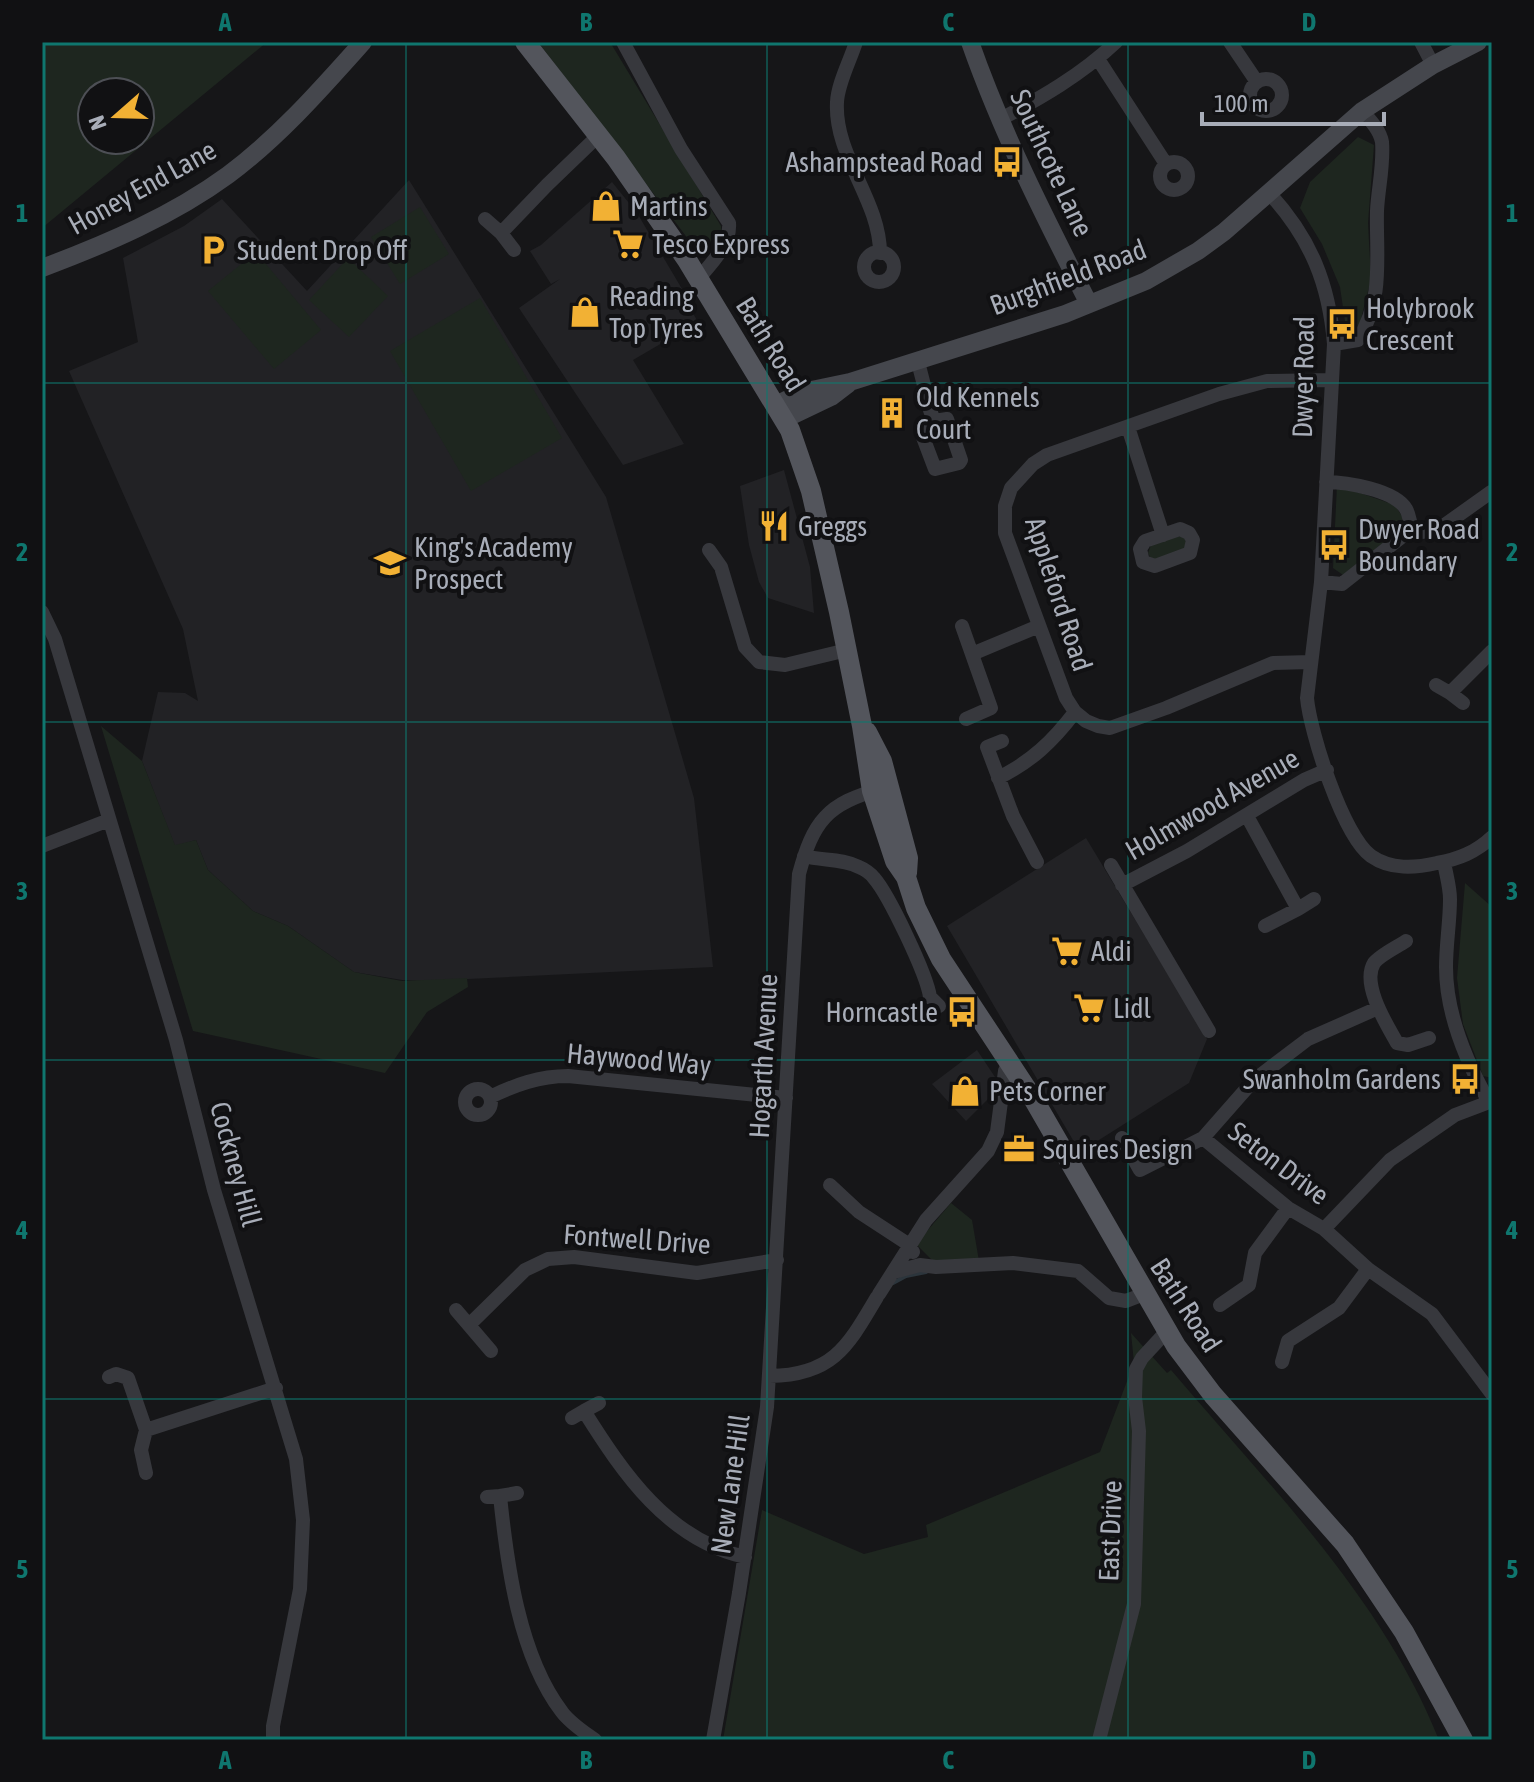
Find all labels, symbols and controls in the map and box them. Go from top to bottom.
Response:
text: A [218,7,232,37]
text: B [580,7,593,37]
text: C [942,7,954,37]
text: D [1302,7,1316,37]
north arrow [76,76,156,156]
scale bar [1202,76,1384,126]
street label: Southcote Lane [1004,85,1100,241]
text: 100 m [1214,90,1268,117]
text: N [83,112,112,133]
street label: Honey End Lane [63,133,221,241]
bus stop icon: Ashampstead Road [990,145,1024,179]
place label: Ashampstead Road [785,146,983,178]
shop icon: Martins [589,189,623,223]
place label: Martins [630,190,708,222]
text: 1 [16,198,28,228]
text: 1 [1506,198,1518,228]
supermarket icon: Tesco Express [611,227,645,261]
place label: Tesco Express [652,228,790,260]
parking icon: Student Drop Off [196,233,230,267]
street label: Burghfield Road [986,233,1150,321]
place label: Student Drop Off [237,234,408,266]
place label: Reading Top Tyres [609,280,703,344]
street label: Bath Road [730,291,812,397]
place label: Holybrook Crescent [1366,292,1474,356]
shop icon: Reading Top Tyres [568,295,602,329]
bus stop icon: Holybrook Crescent [1325,307,1359,341]
street label: Dwyer Road [1286,316,1320,438]
place label: Old Kennels Court [916,381,1040,445]
building icon: Old Kennels Court [875,396,909,430]
restaurant icon: Greggs [757,509,791,543]
place label: Greggs [798,510,867,542]
street label: Appleford Road [1019,513,1099,675]
place label: Dwyer Road Boundary [1358,513,1480,577]
bus stop icon: Dwyer Road Boundary [1317,528,1351,562]
place label: King's Academy Prospect [414,531,573,595]
text: 2 [16,537,28,567]
text: 2 [1506,537,1518,567]
school or university icon: King's Academy Prospect [373,546,407,580]
street label: Holmwood Avenue [1120,742,1304,866]
text: 3 [16,876,28,906]
text: 3 [1506,876,1518,906]
supermarket icon: Aldi [1050,934,1084,968]
place label: Aldi [1091,935,1132,967]
street label: Hogarth Avenue [743,973,783,1139]
supermarket icon: Lidl [1072,991,1106,1025]
place label: Lidl [1113,992,1152,1024]
bus stop icon: Horncastle [945,995,979,1029]
place label: Horncastle [826,996,938,1028]
street label: Haywood Way [566,1037,712,1081]
bus stop icon: Swanholm Gardens [1448,1062,1482,1096]
place label: Swanholm Gardens [1243,1063,1441,1095]
shop icon: Pets Corner [948,1074,982,1108]
place label: Pets Corner [989,1075,1106,1107]
street label: Cockney Hill [204,1098,268,1230]
street label: Seton Drive [1223,1115,1335,1211]
office icon: Squires Design [1002,1132,1036,1166]
place label: Squires Design [1043,1133,1193,1165]
text: 4 [15,1215,28,1245]
text: 4 [1505,1215,1518,1245]
street label: Fontwell Drive [562,1218,712,1260]
street label: Bath Road [1144,1252,1228,1358]
street label: New Lane Hill [704,1411,756,1556]
street label: East Drive [1092,1480,1128,1582]
text: 5 [16,1554,28,1584]
text: 5 [1506,1554,1518,1584]
text: A [218,1745,232,1775]
text: B [580,1745,593,1775]
text: C [942,1745,954,1775]
text: D [1302,1745,1316,1775]

